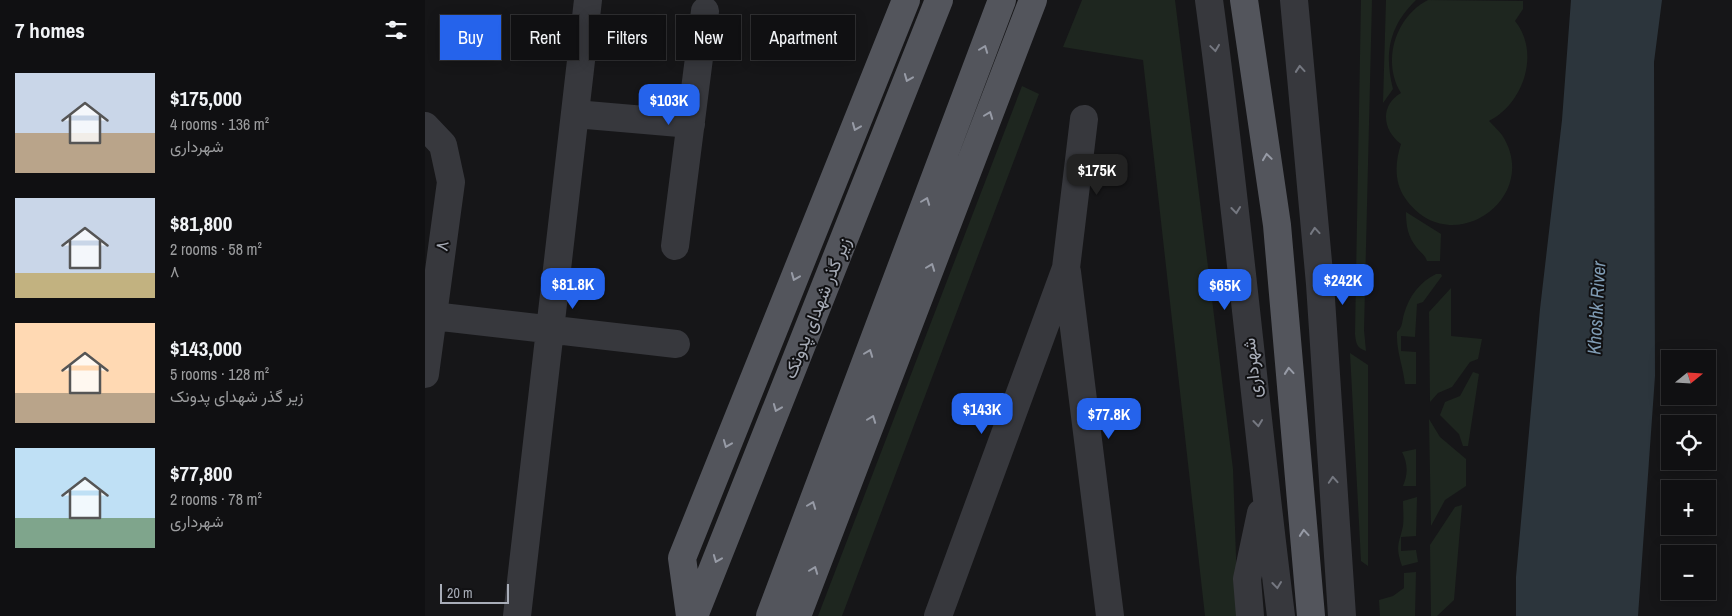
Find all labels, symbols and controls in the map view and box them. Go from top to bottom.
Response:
chip: Buy [440,15,501,60]
chip: Rent [511,15,579,60]
chip: Filters [589,15,666,60]
chip: New [676,15,741,60]
chip: Apartment [751,15,855,60]
text: 7 homes [15,16,85,45]
icon: filters [382,16,410,44]
one-way arrow [1210,44,1220,53]
one-way arrow [978,45,988,53]
one-way arrow [1295,65,1306,73]
one-way arrow [904,73,914,82]
text: $175,000 [170,84,242,113]
pin: $103K [634,84,704,126]
text: $103K [650,89,688,111]
icon: home [55,93,115,153]
one-way arrow [983,111,993,120]
text: 4 rooms · 136 m² [170,113,269,135]
one-way arrow [852,122,862,131]
text: شهرداری [170,135,224,157]
one-way arrow [1262,153,1272,161]
pin: $175K [1062,154,1132,196]
text: $175K [1078,159,1116,181]
one-way arrow [920,197,930,206]
one-way arrow [1230,206,1241,214]
text: $81,800 [170,209,232,238]
icon: home [55,218,115,278]
one-way arrow [1310,226,1321,234]
street label: زیر گذر شهدای پدونک [777,233,856,382]
text: 2 rooms · 58 m² [170,238,262,260]
street label: ۸ [428,239,455,253]
text: ۸ [170,260,179,282]
water label: Khoshk River [1581,260,1611,355]
one-way arrow [924,263,935,272]
pin: $242K [1308,264,1378,306]
pin: $81.8K [532,268,614,310]
pin: $65K [1195,268,1255,311]
text: $242K [1324,269,1362,291]
one-way arrow [790,272,801,281]
text: $81.8K [552,273,594,295]
text: $65K [1209,274,1241,296]
text: $143,000 [170,334,242,363]
street label: شهرداری [1236,337,1267,399]
icon: home [55,343,115,403]
one-way arrow [863,349,873,358]
north arrow [1661,350,1716,405]
map controls [1661,350,1716,600]
text: 5 rooms · 128 m² [170,363,269,385]
one-way arrow [1284,366,1295,374]
text: زیر گذر شهدای پدونک [170,385,304,407]
pin: $143K [947,392,1017,435]
text: $143K [963,398,1001,420]
pin: $77.8K [1068,398,1150,440]
one-way arrow [773,403,783,412]
text: $77.8K [1088,403,1130,425]
one-way arrow [866,415,876,424]
button: locate [1661,415,1716,470]
one-way arrow [1252,420,1263,428]
one-way arrow [723,439,734,448]
text: $77,800 [170,459,232,488]
icon: home [55,468,115,528]
one-way arrow [1328,476,1339,484]
button: + [1661,480,1716,535]
text: 2 rooms · 78 m² [170,488,262,510]
one-way arrow [806,501,816,510]
text: شهرداری [170,510,224,532]
one-way arrow [1298,528,1309,536]
button: − [1661,545,1716,600]
one-way arrow [713,554,723,563]
one-way arrow [808,567,818,575]
scale bar [440,581,509,604]
one-way arrow [1271,581,1282,589]
text: 20 m [447,584,473,602]

